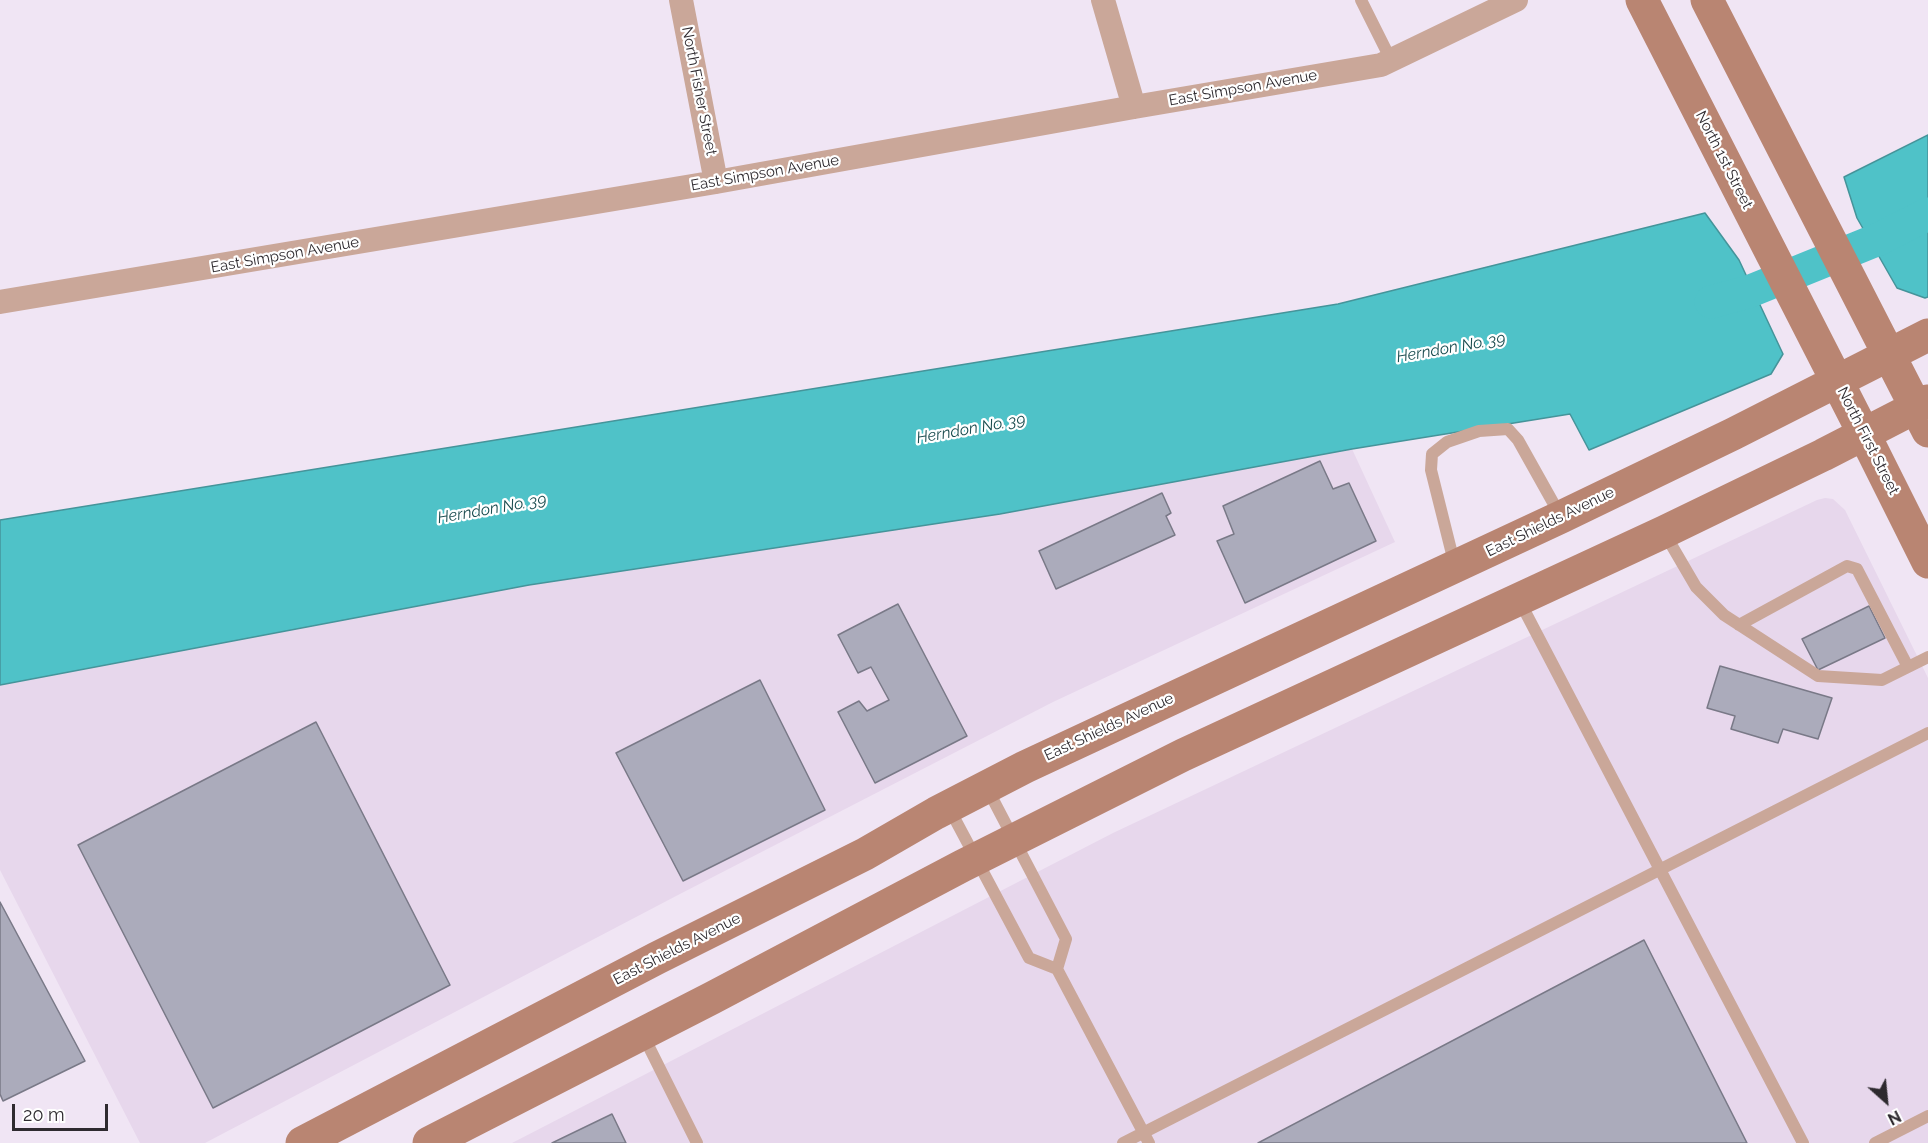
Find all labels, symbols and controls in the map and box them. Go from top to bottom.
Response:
street label: North Fisher Street [678,25,720,157]
street label: East Simpson Avenue [1168,66,1318,110]
street label: North 1st Street [1692,108,1756,212]
street label: East Simpson Avenue [690,151,840,195]
street label: East Simpson Avenue [210,233,360,277]
water label: Herndon No. 39 [1395,329,1507,367]
street label: North First Street [1833,384,1903,498]
water label: Herndon No. 39 [915,410,1027,448]
street label: East Shields Avenue [1483,483,1617,561]
water label: Herndon No. 39 [436,490,548,528]
street label: East Shields Avenue [1042,689,1176,765]
street label: East Shields Avenue [610,909,744,989]
north arrow [1856,1071,1916,1131]
scale bar [15,1092,111,1130]
text: 20 m [23,1104,65,1125]
text: N [1885,1106,1904,1129]

